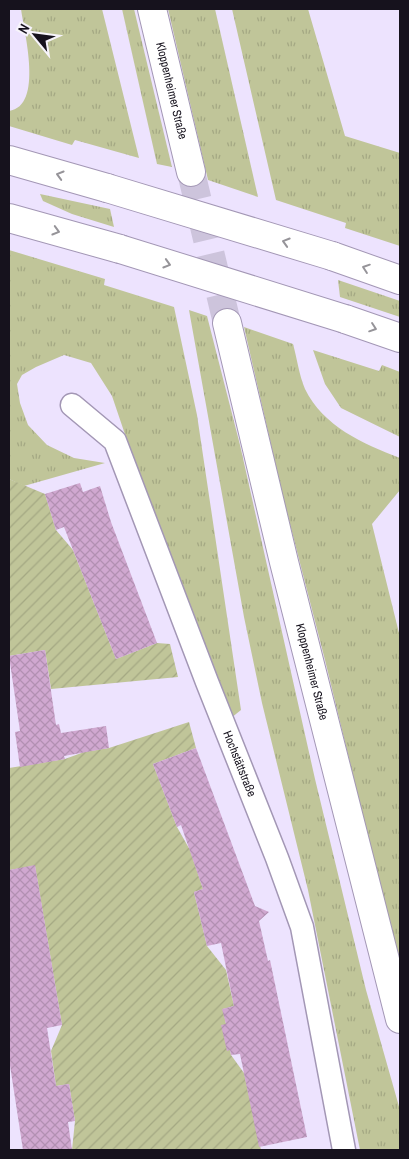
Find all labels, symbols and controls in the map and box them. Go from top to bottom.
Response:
north arrow [10,10,60,60]
text: N [14,21,34,37]
street label: Kloppenheimer Straße [152,41,191,141]
one-way arrow [56,170,65,180]
one-way arrow [51,225,60,236]
one-way arrow [282,238,290,248]
one-way arrow [162,258,170,268]
one-way arrow [363,264,371,274]
one-way arrow [368,323,376,333]
street label: Kloppenheimer Straße [292,622,332,722]
street label: Hochstättstraße [219,728,260,799]

